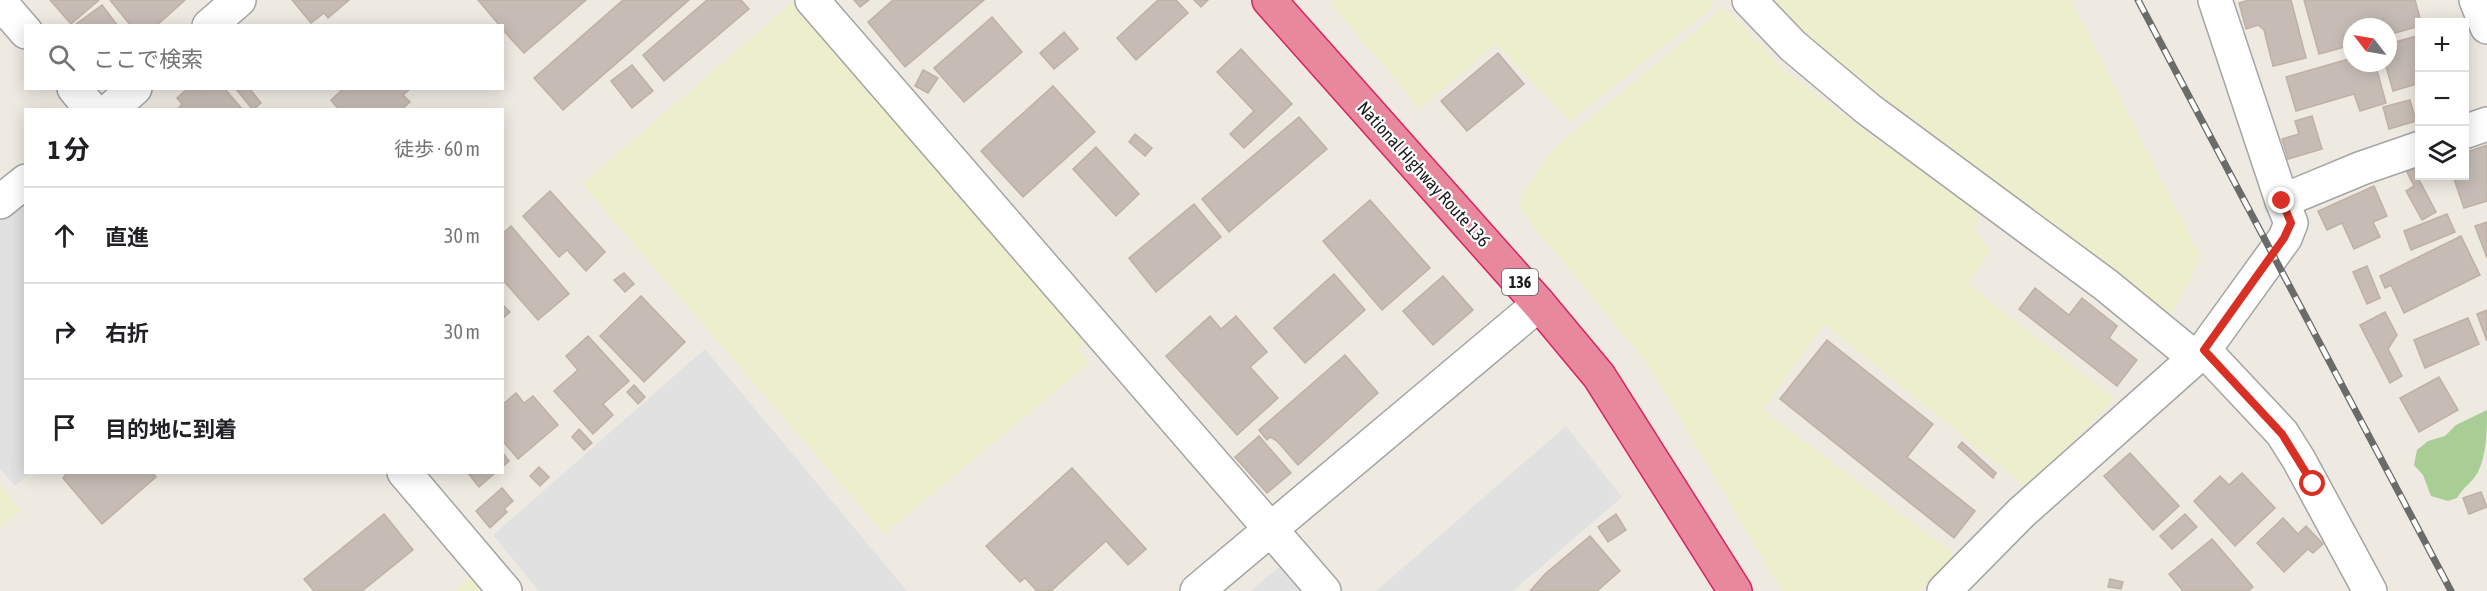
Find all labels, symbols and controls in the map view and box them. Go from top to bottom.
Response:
north arrow [2343,18,2397,72]
map controls [2415,18,2469,180]
button: + [2415,18,2469,72]
search box [24,24,504,90]
icon: search [45,41,78,74]
text: ここで検索 [93,46,203,72]
button: − [2415,72,2469,126]
street label: National Highway Route 136 [1353,97,1495,251]
button: layers [2415,126,2469,180]
text: 1 分 [48,135,90,165]
text: 徒歩 · 60 m [394,137,480,160]
route end [2268,187,2294,213]
icon: ahead [48,219,81,252]
text: 直進 [105,224,149,250]
text: 30 m [444,224,480,247]
road number: 136 [1502,269,1538,295]
icon: right [48,315,81,348]
text: 右折 [105,320,149,346]
text: 30 m [444,320,480,343]
icon: arrive [48,411,81,444]
text: 目的地に到着 [105,416,237,442]
route start [2299,470,2325,496]

